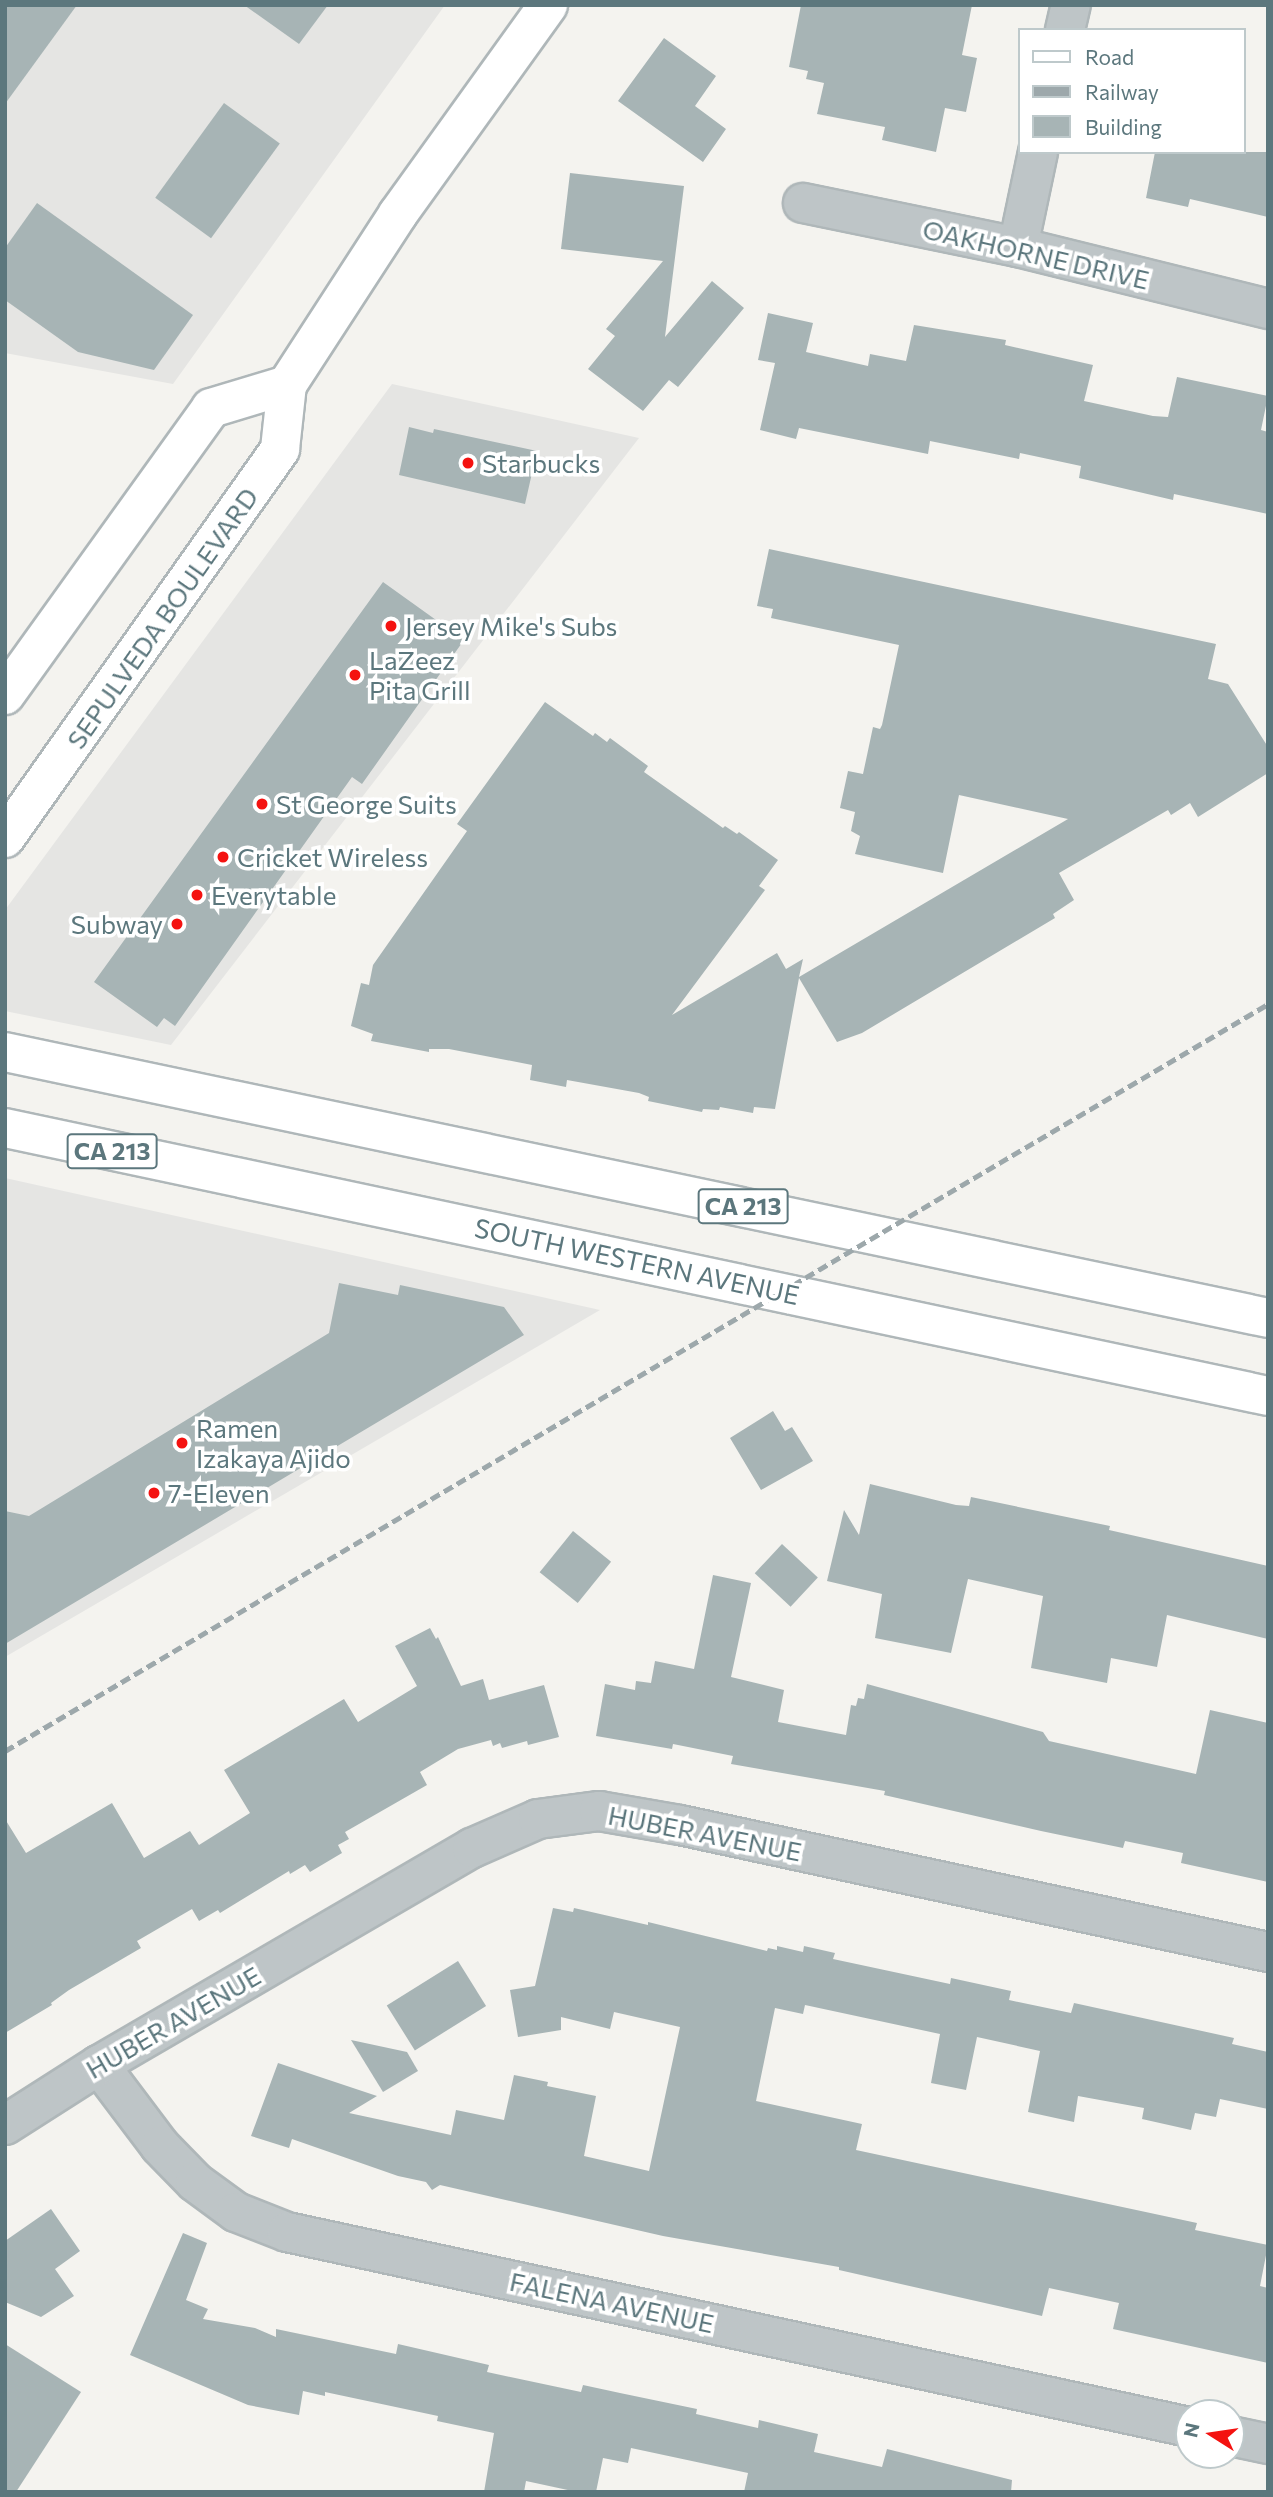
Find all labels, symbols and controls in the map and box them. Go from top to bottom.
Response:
legend [1018,28,1245,154]
text: Road [1085,44,1134,69]
text: Railway [1085,79,1159,104]
text: Building [1085,114,1162,139]
street label: OAKHORNE DRIVE [920,213,1152,295]
place label: Starbucks [482,447,600,479]
marker: Starbucks [460,455,476,471]
street label: SEPULVEDA BOULEVARD [60,482,264,754]
place label: Jersey Mike's Subs [405,610,617,642]
marker: Jersey Mike's Subs [383,618,399,634]
place label: LaZeez Pita Grill [369,644,471,706]
marker: LaZeez Pita Grill [347,667,363,683]
place label: St George Suits [276,788,457,820]
marker: St George Suits [254,796,270,812]
place label: Cricket Wireless [237,841,428,873]
marker: Cricket Wireless [215,849,231,865]
place label: Everytable [211,879,336,911]
marker: Everytable [189,887,205,903]
place label: Subway [71,908,163,940]
marker: Subway [169,916,185,932]
road number: CA 213 [66,1130,158,1171]
road number: CA 213 [698,1186,788,1226]
street label: SOUTH WESTERN AVENUE [472,1211,802,1311]
place label: Ramen Izakaya Ajido [196,1412,351,1474]
marker: Ramen Izakaya Ajido [174,1435,190,1451]
place label: 7-Eleven [168,1477,270,1509]
marker: 7-Eleven [146,1485,162,1501]
street label: HUBER AVENUE [606,1799,804,1867]
street label: HUBER AVENUE [80,1959,266,2085]
street label: FALENA AVENUE [507,2265,717,2339]
north arrow [1175,2399,1245,2469]
text: N [1178,2421,1204,2439]

